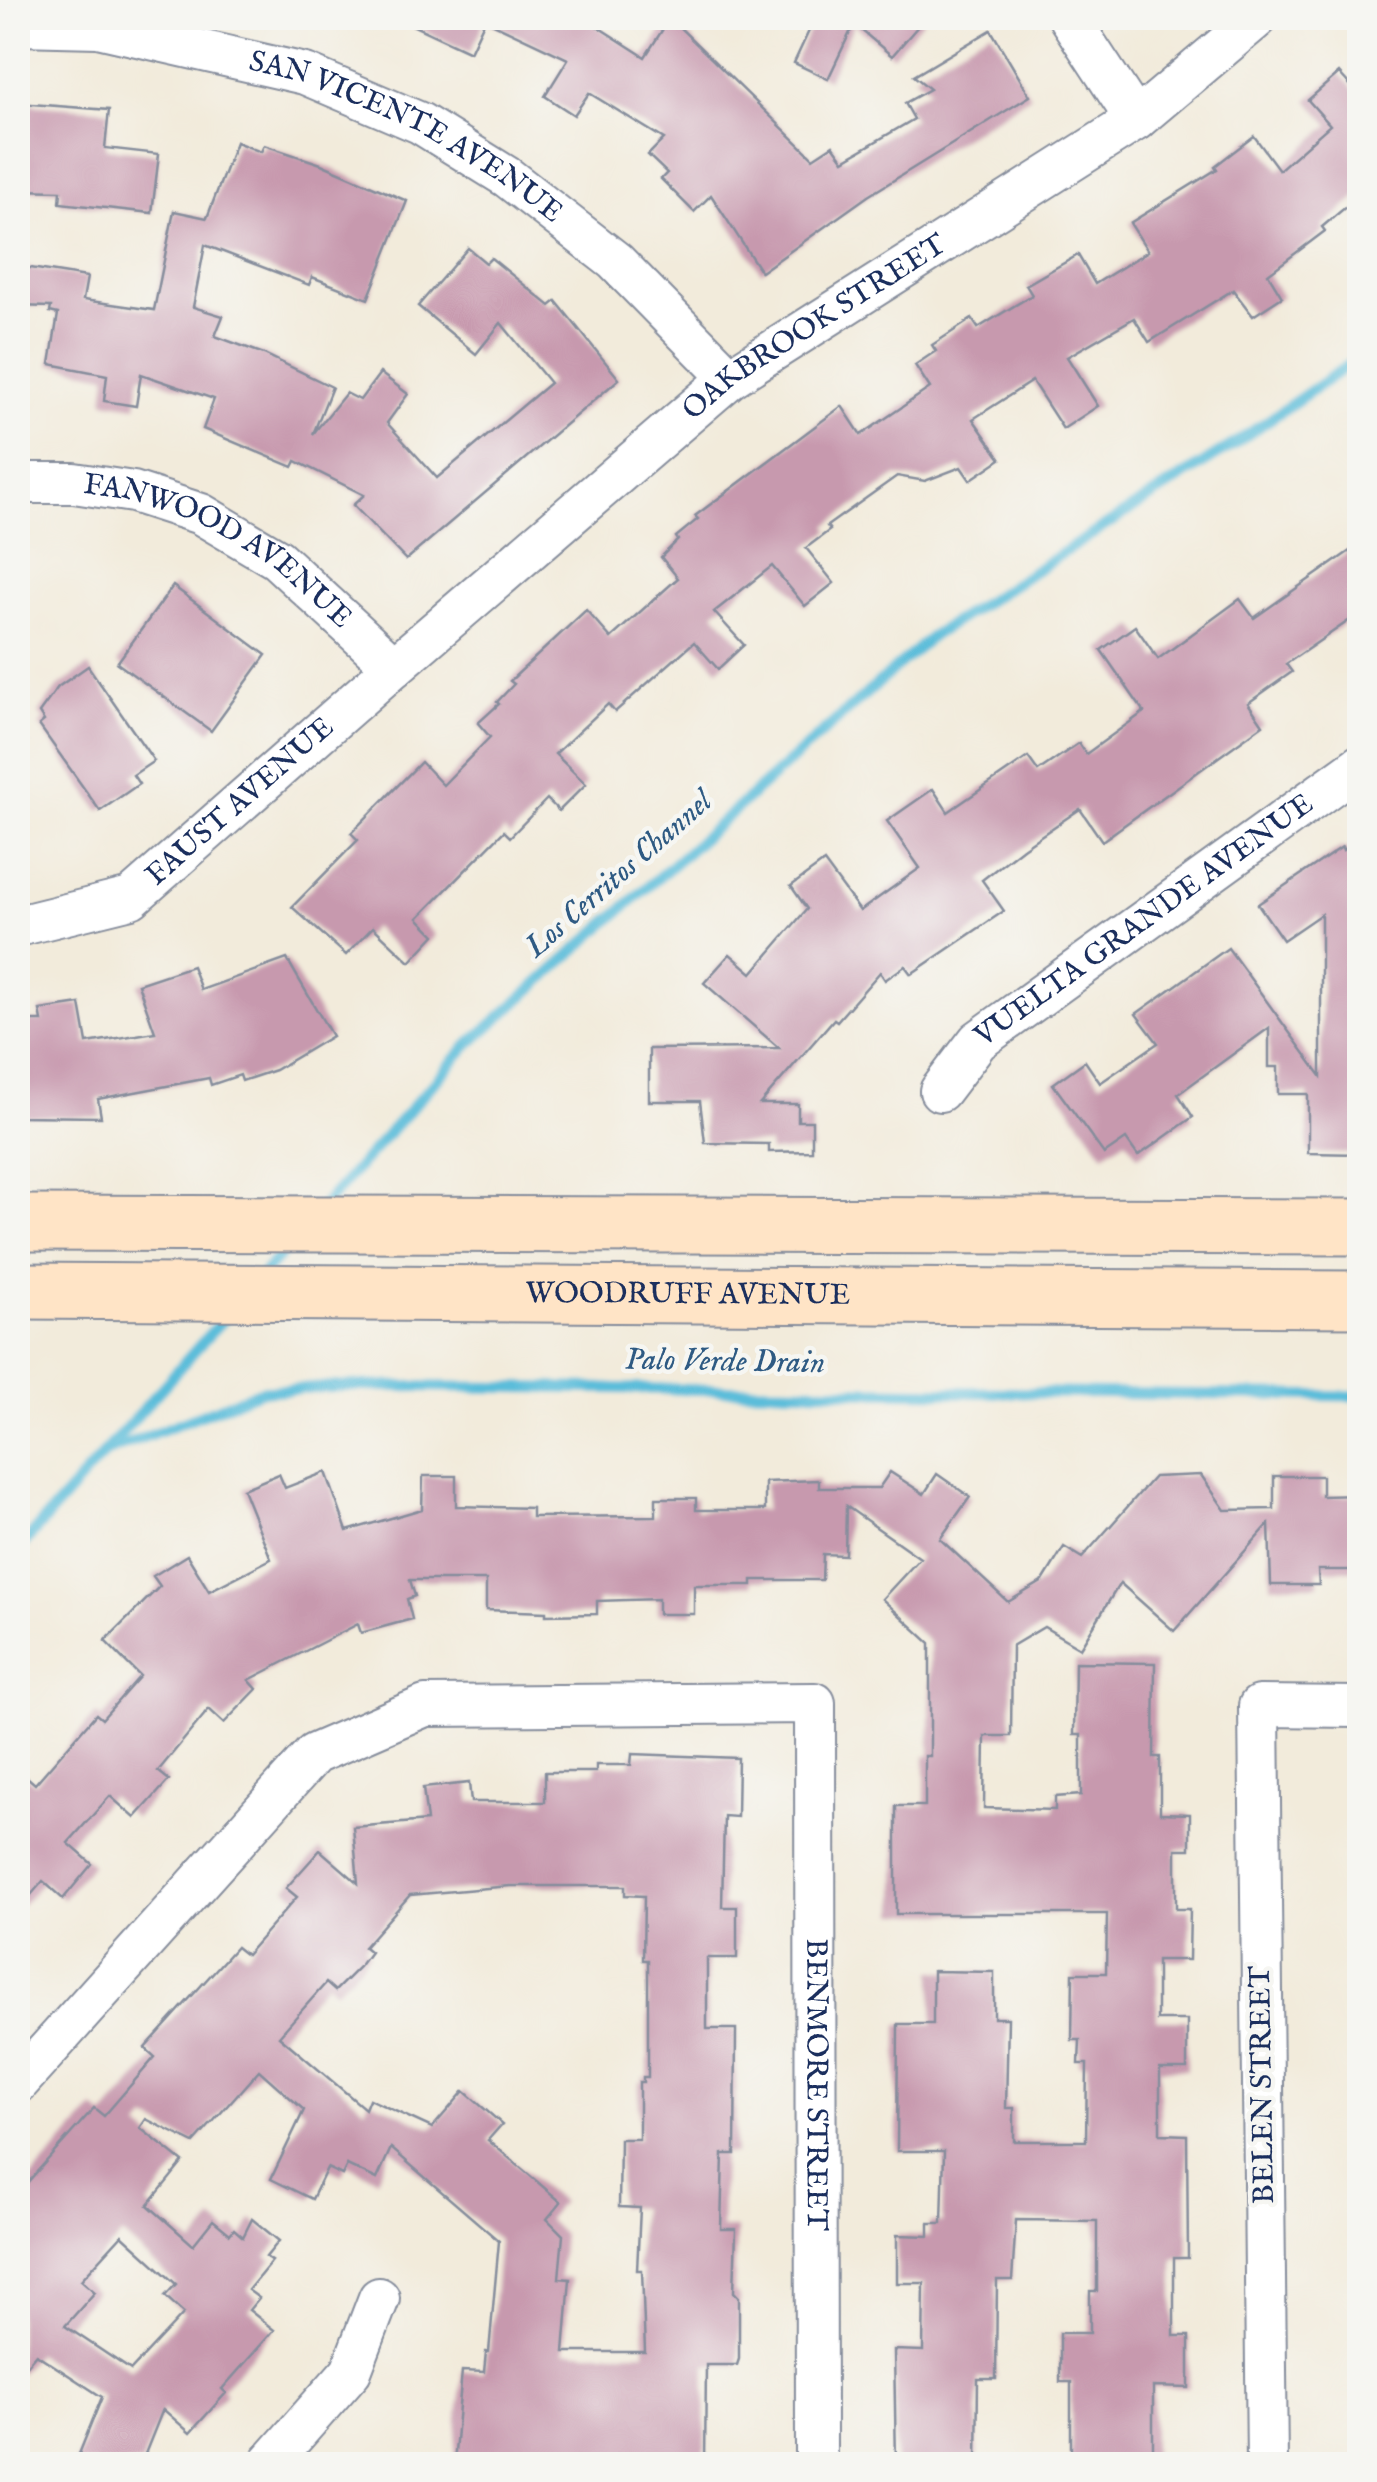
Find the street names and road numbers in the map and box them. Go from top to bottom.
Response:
street label: SAN VICENTE AVENUE [245,43,570,232]
street label: OAKBROOK STREET [675,226,954,429]
street label: FANWOOD AVENUE [81,466,359,637]
street label: FAUST AVENUE [138,709,342,895]
street label: VUELTA GRANDE AVENUE [967,786,1321,1057]
street label: WOODRUFF AVENUE [526,1275,850,1315]
street label: BENMORE STREET [796,1938,835,2231]
street label: BELEN STREET [1242,1965,1284,2205]

